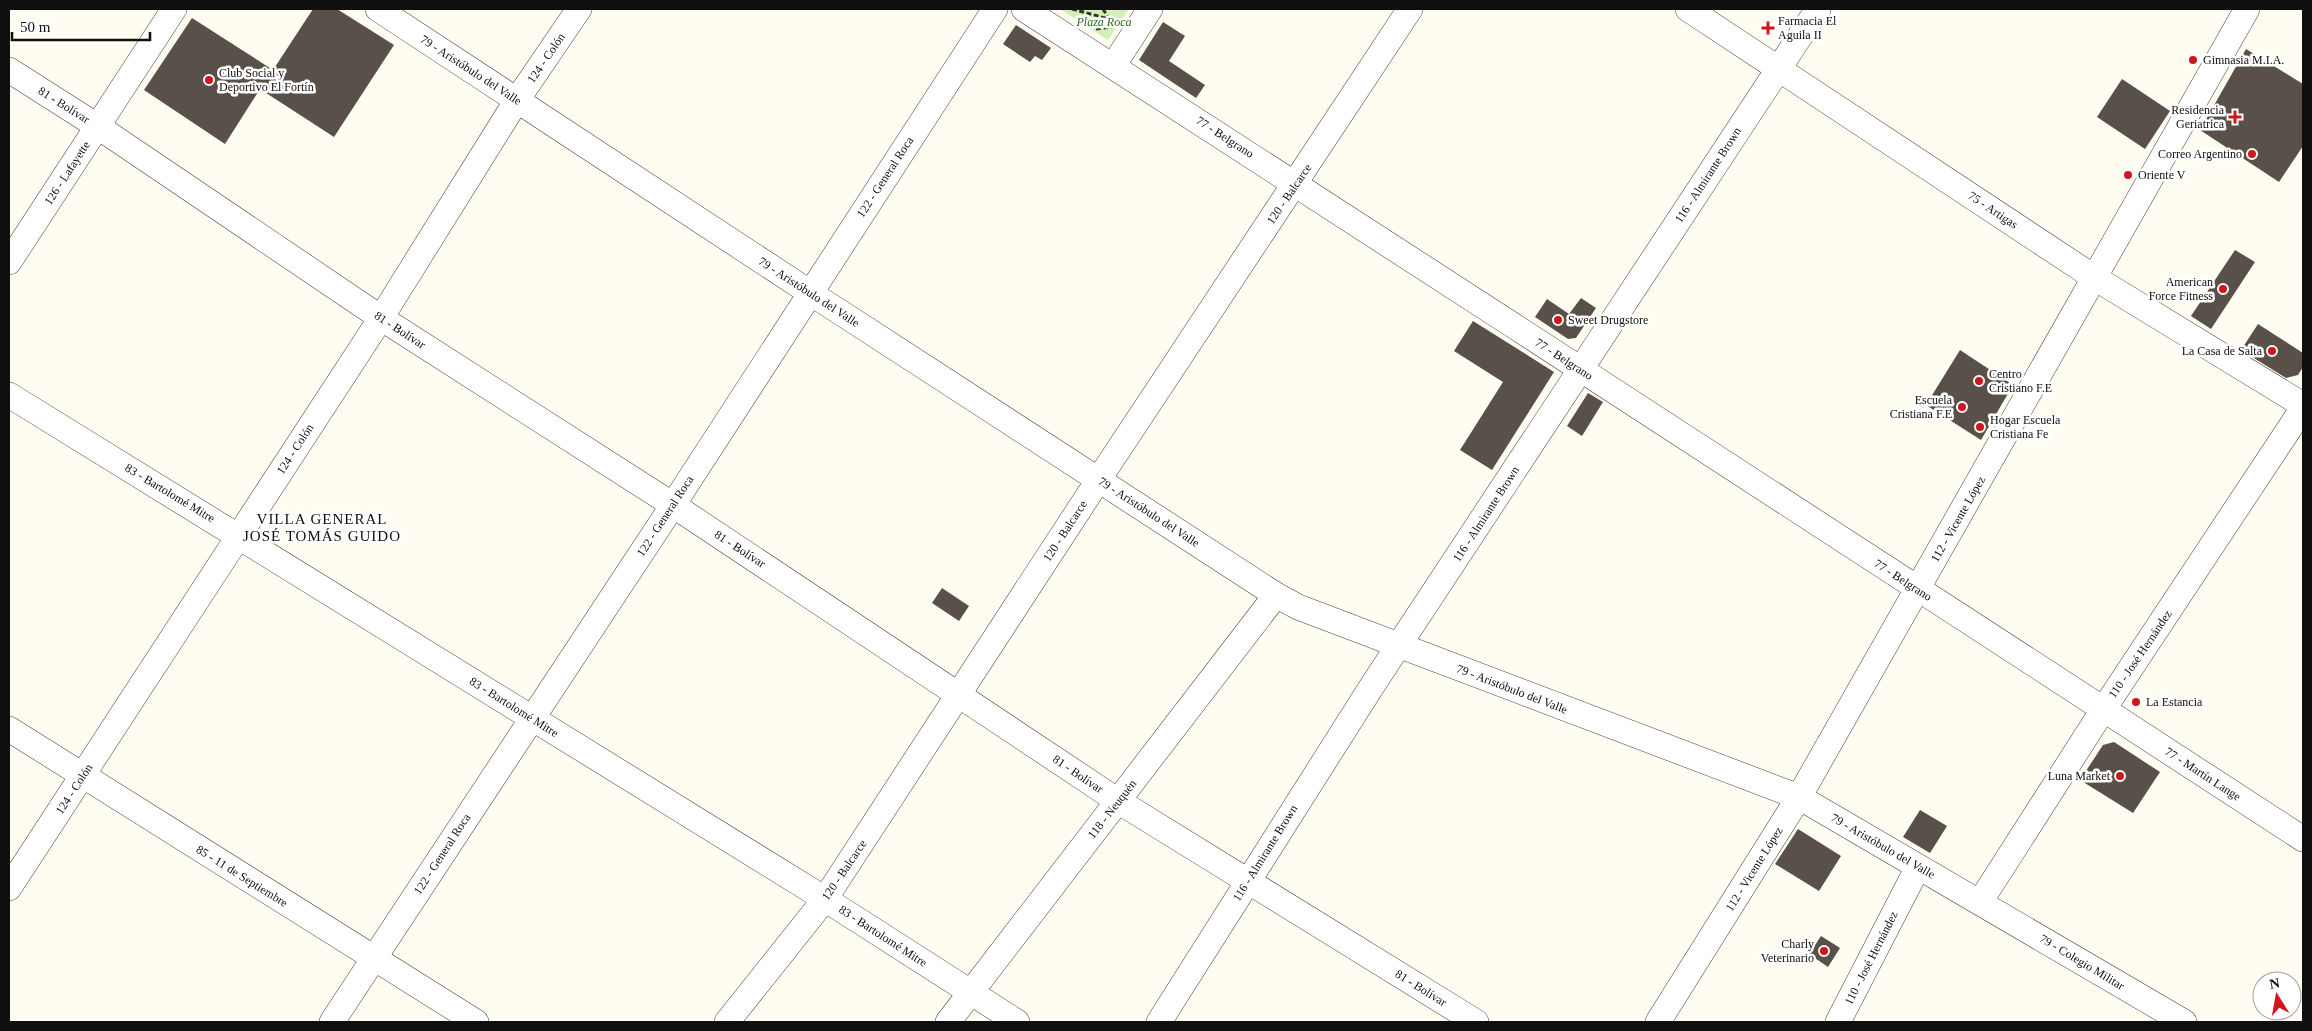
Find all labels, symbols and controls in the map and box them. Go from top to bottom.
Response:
scale bar [12,10,150,42]
place label: Farmacia El Aguila II [1778,14,1837,42]
park label: Plaza Roca [1076,15,1132,29]
text: 50 m [20,19,51,35]
marker: Farmacia El Aguila II [1762,22,1774,34]
street label: 124 - Colón [524,30,568,86]
street label: 79 - Aristóbulo del Valle [418,32,524,108]
place label: Gimnasia M.I.A. [2203,53,2284,67]
marker: Gimnasia M.I.A. [2187,54,2199,66]
place label: Club Social y Deportivo El Fortín [219,66,314,94]
marker: Club Social y Deportivo El Fortín [203,74,215,86]
street label: 81 - Bolívar [36,84,92,126]
place label: Residencia Geriatrica [2171,103,2225,131]
marker: Residencia Geriatrica [2228,110,2242,124]
street label: 77 - Belgrano [1194,113,1256,161]
street label: 116 - Almirante Brown [1672,125,1744,225]
street label: 122 - General Roca [854,133,917,220]
street label: 126 - Lafayette [41,138,93,208]
place label: Correo Argentino [2158,147,2242,161]
marker: Correo Argentino [2246,148,2258,160]
street label: 120 - Balcarce [1264,161,1314,227]
place label: Oriente V [2138,168,2186,182]
marker: Oriente V [2122,169,2134,181]
street label: 75 - Artigas [1966,188,2021,232]
street label: 79 - Aristóbulo del Valle [756,254,862,330]
place label: American Force Fitness [2149,275,2213,303]
marker: American Force Fitness [2217,283,2229,295]
street label: 81 - Bolívar [372,308,428,352]
place label: Sweet Drugstore [1568,313,1648,327]
marker: Sweet Drugstore [1552,314,1564,326]
street label: 77 - Belgrano [1533,335,1595,383]
place label: La Casa de Salta [2182,344,2263,358]
marker: La Casa de Salta [2266,345,2278,357]
place label: Centro Cristiano F.E [1989,367,2052,395]
marker: Centro Cristiano F.E [1973,375,1985,387]
place label: Escuela Cristiana F.E [1890,393,1953,421]
marker: Escuela Cristiana F.E [1956,401,1968,413]
place label: Hogar Escuela Cristiana Fe [1990,413,2061,441]
street label: 124 - Colón [274,421,316,477]
marker: Hogar Escuela Cristiana Fe [1974,421,1986,433]
street label: 83 - Bartolomé Mitre [123,461,217,525]
street label: 116 - Almirante Brown [1450,464,1522,564]
street label: 122 - General Roca [634,472,697,559]
street label: 79 - Aristóbulo del Valle [1096,474,1202,550]
street label: 112 - Vicente López [1928,474,1988,564]
street label: 120 - Balcarce [1040,498,1090,564]
district label: VILLA GENERAL JOSÉ TOMÁS GUIDO [243,511,401,544]
street label: 81 - Bolívar [712,527,768,571]
street label: 77 - Belgrano [1872,556,1934,604]
street label: 110 - José Hernández [2105,607,2175,701]
street label: 79 - Aristóbulo del Valle [1455,661,1569,717]
street label: 83 - Bartolomé Mitre [467,674,561,740]
place label: La Estancia [2146,695,2203,709]
marker: La Estancia [2130,696,2142,708]
street label: 77 - Martín Lange [2162,744,2244,804]
street label: 81 - Bolívar [1050,752,1106,796]
street label: 124 - Colón [53,761,95,817]
place label: Luna Market [2048,769,2111,783]
marker: Luna Market [2114,770,2126,782]
street label: 118 - Neuquén [1085,777,1139,841]
street label: 116 - Almirante Brown [1230,802,1300,904]
street label: 122 - General Roca [411,810,474,897]
street label: 79 - Aristóbulo del Valle [1828,810,1938,882]
street label: 112 - Vicente López [1722,824,1786,914]
street label: 120 - Balcarce [819,837,869,903]
street label: 85 - 11 de Septiembre [194,842,290,910]
street label: 83 - Bartolomé Mitre [836,902,930,970]
street label: 110 - José Hernández [1841,909,1901,1007]
street label: 79 - Colegio Militar [2037,931,2127,993]
place label: Charly Veterinario [1761,937,1814,965]
marker: Charly Veterinario [1818,945,1830,957]
street label: 81 - Bolívar [1393,967,1449,1009]
north arrow [2252,971,2302,1021]
text: N [2268,975,2281,992]

